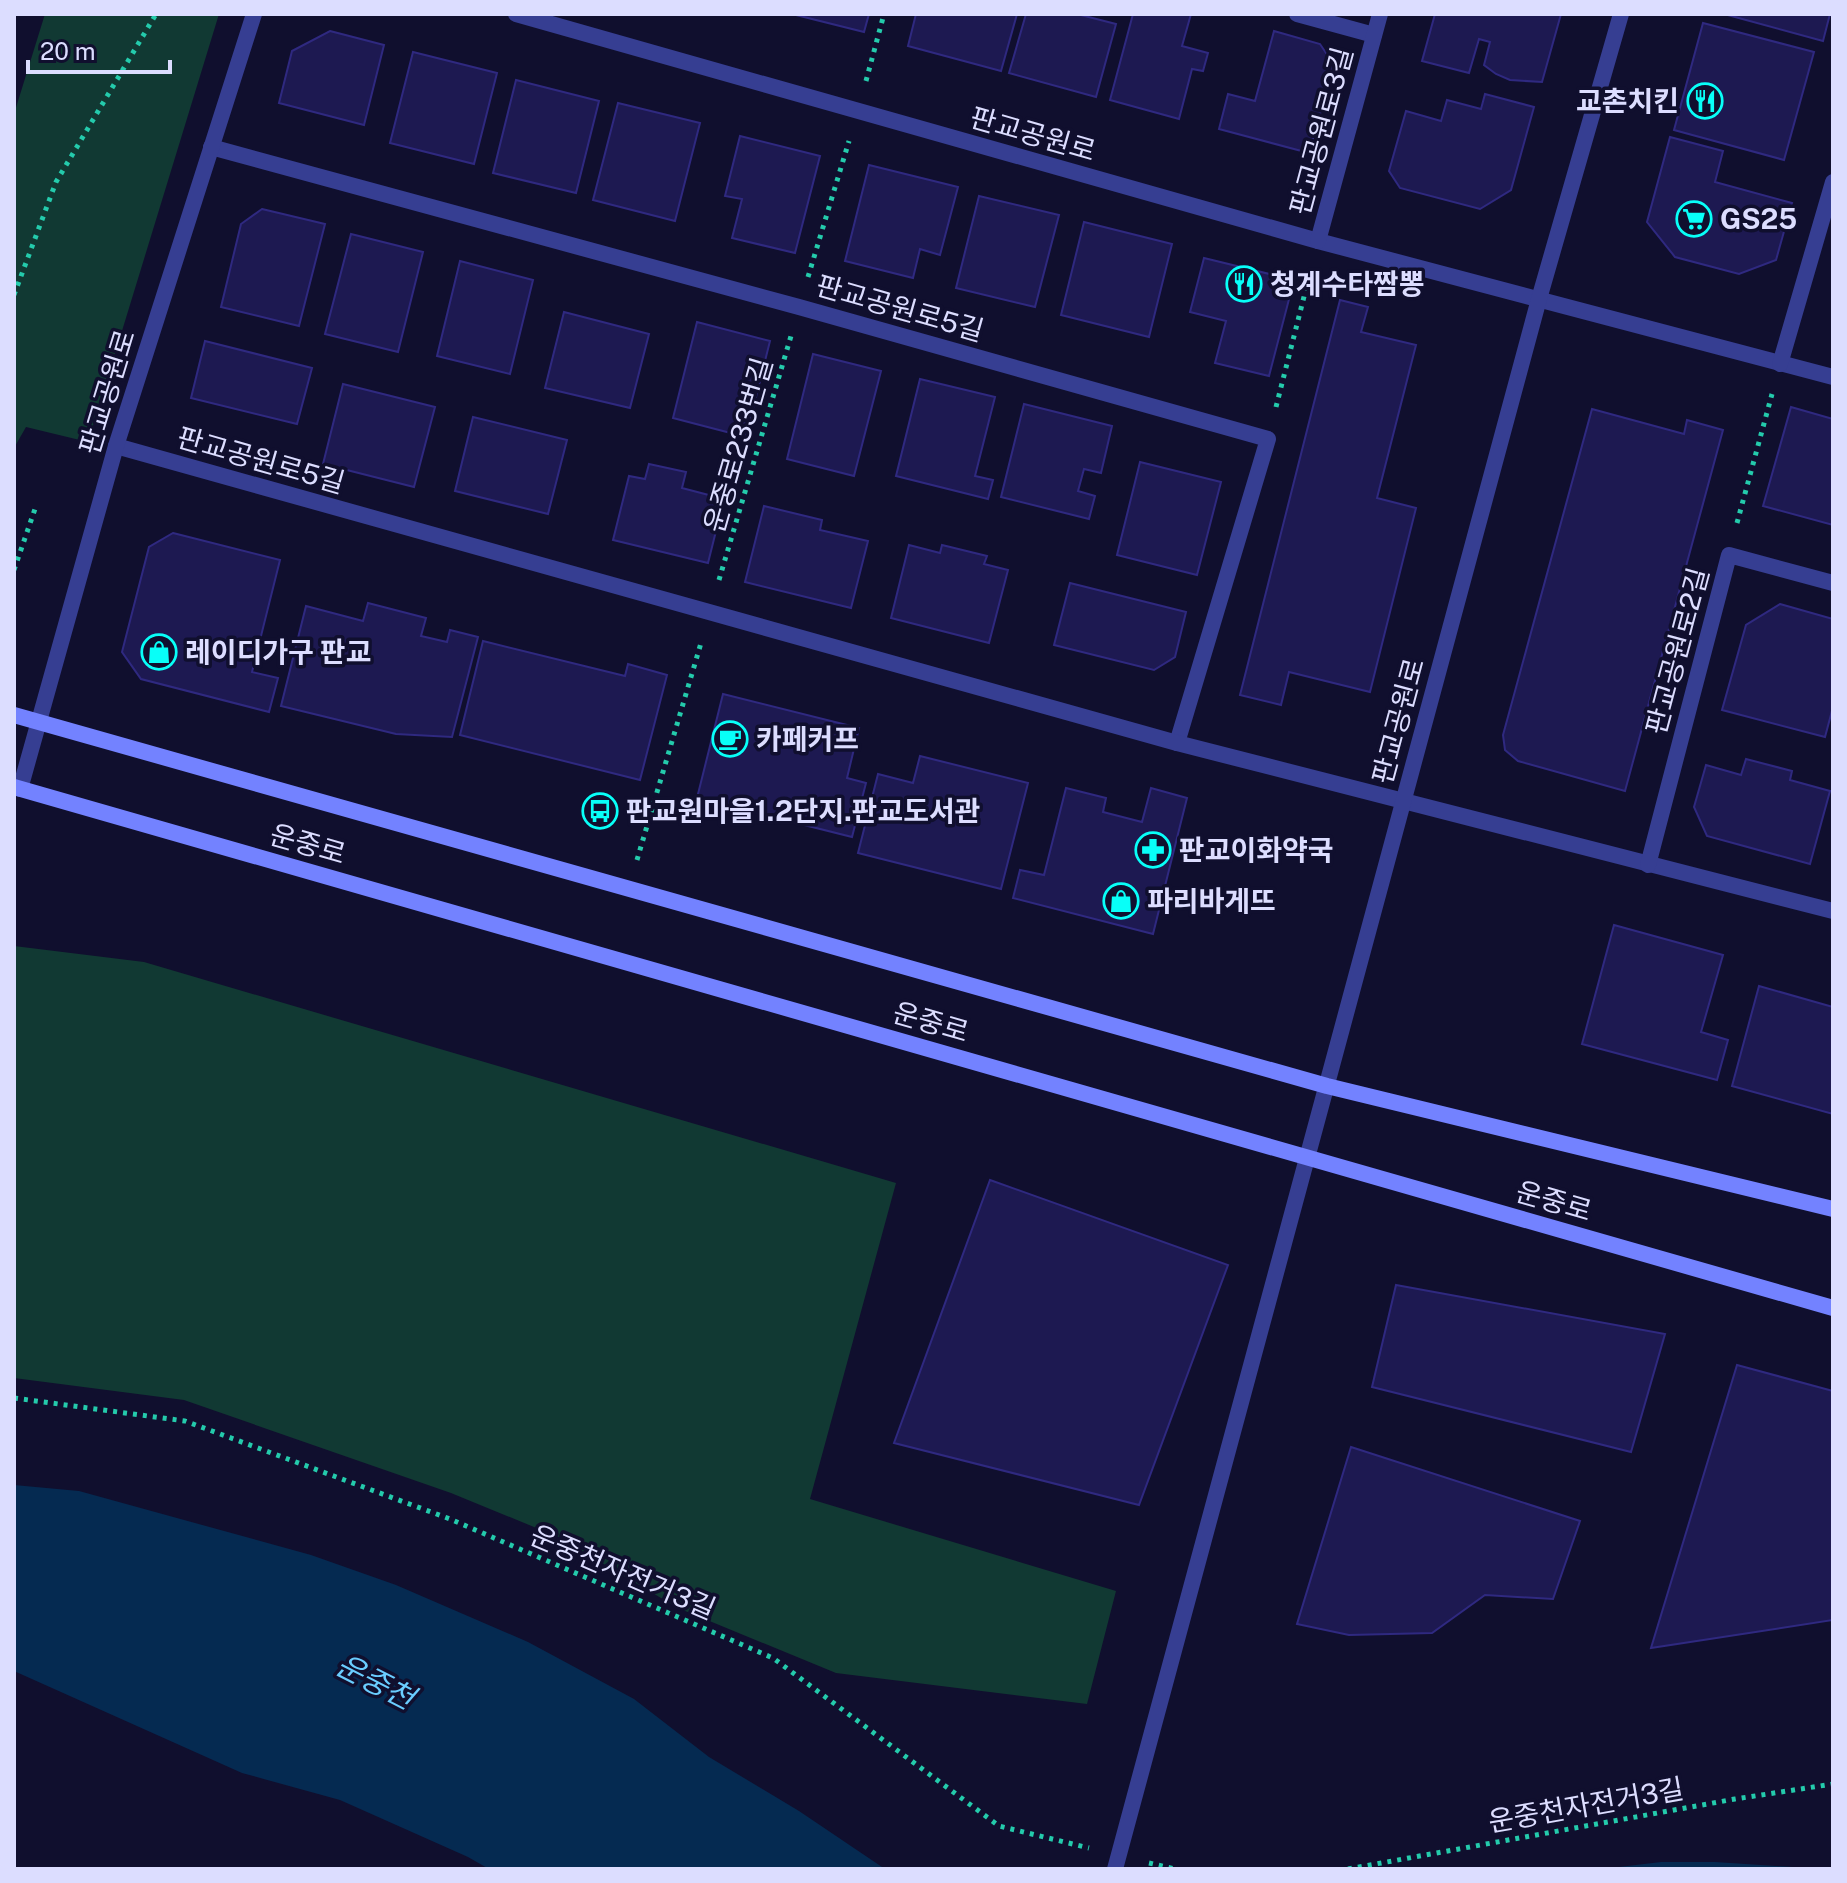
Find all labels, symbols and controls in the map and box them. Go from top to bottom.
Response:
scale bar [28,24,170,74]
text: 20 m [40,37,96,65]
street label: 판교공원로3길 [1282,43,1359,218]
restaurant icon: 교촌치킨 [1686,82,1724,120]
place label: 교촌치킨 [1576,84,1679,117]
street label: 판교공원로 [967,100,1100,167]
supermarket icon: GS25 [1675,200,1713,238]
place label: GS25 [1720,202,1797,235]
restaurant icon: 청계수타짬뽕 [1225,265,1263,303]
place label: 청계수타짬뽕 [1270,267,1425,300]
street label: 판교공원로5길 [813,268,988,347]
street label: 판교공원로 [72,325,141,458]
street label: 운중로233번길 [697,354,778,536]
street label: 판교공원로5길 [174,420,349,499]
street label: 판교공원로2길 [1638,564,1715,738]
shop icon: 레이디가구 판교 [140,633,178,671]
place label: 레이디가구 판교 [185,635,372,668]
street label: 판교공원로 [1365,654,1430,787]
cafe icon: 카페커프 [711,720,749,758]
place label: 카페커프 [756,722,859,755]
bus stop icon: 판교원마을1.2단지.판교도서관 [581,792,619,830]
place label: 판교원마을1.2단지.판교도서관 [626,794,981,827]
street label: 운중로 [266,817,350,870]
pharmacy icon: 판교이화약국 [1134,831,1172,869]
place label: 판교이화약국 [1179,833,1334,866]
shop icon: 파리바게뜨 [1102,882,1140,920]
place label: 파리바게뜨 [1147,884,1276,917]
street label: 운중로 [889,995,973,1048]
street label: 운중로 [1512,1174,1596,1227]
street label: 운중천자전거3길 [526,1518,721,1625]
water label: 운중천 [330,1646,424,1717]
street label: 운중천자전거3길 [1486,1771,1686,1838]

